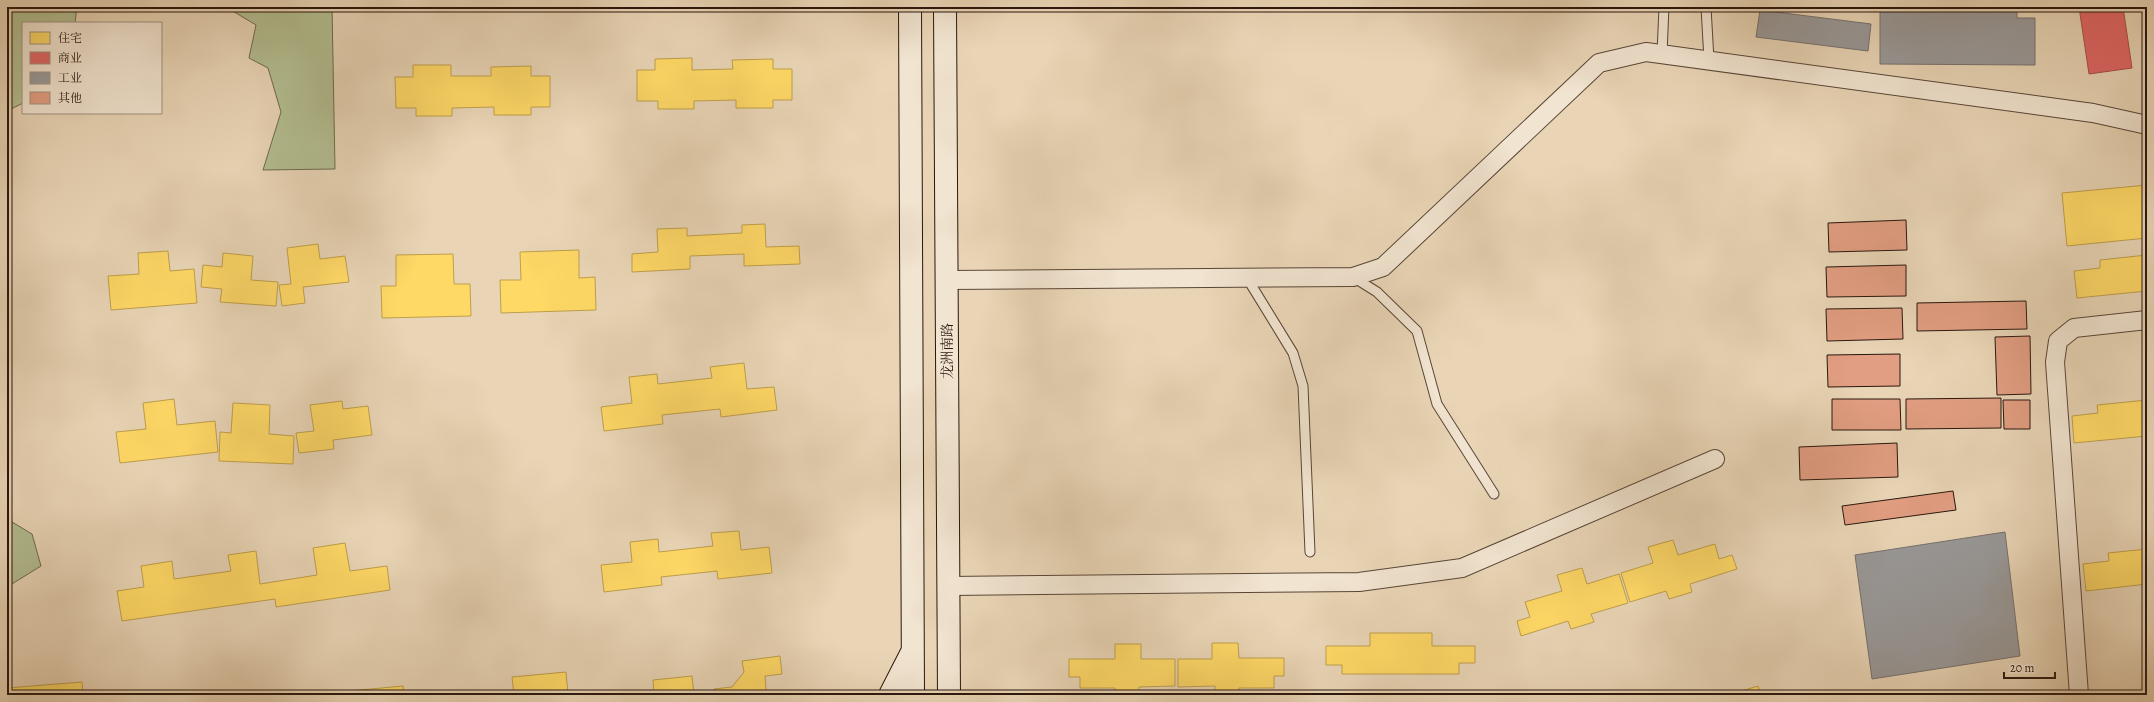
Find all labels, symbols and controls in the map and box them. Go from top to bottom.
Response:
legend [22,22,162,114]
text: 住宅 [58,30,82,46]
text: 商业 [58,50,82,66]
text: 工业 [58,70,82,86]
text: 其他 [58,90,82,106]
street label: 龙洲南路 [938,323,957,379]
scale bar [2004,654,2055,680]
text: 20 m [2010,660,2034,676]

